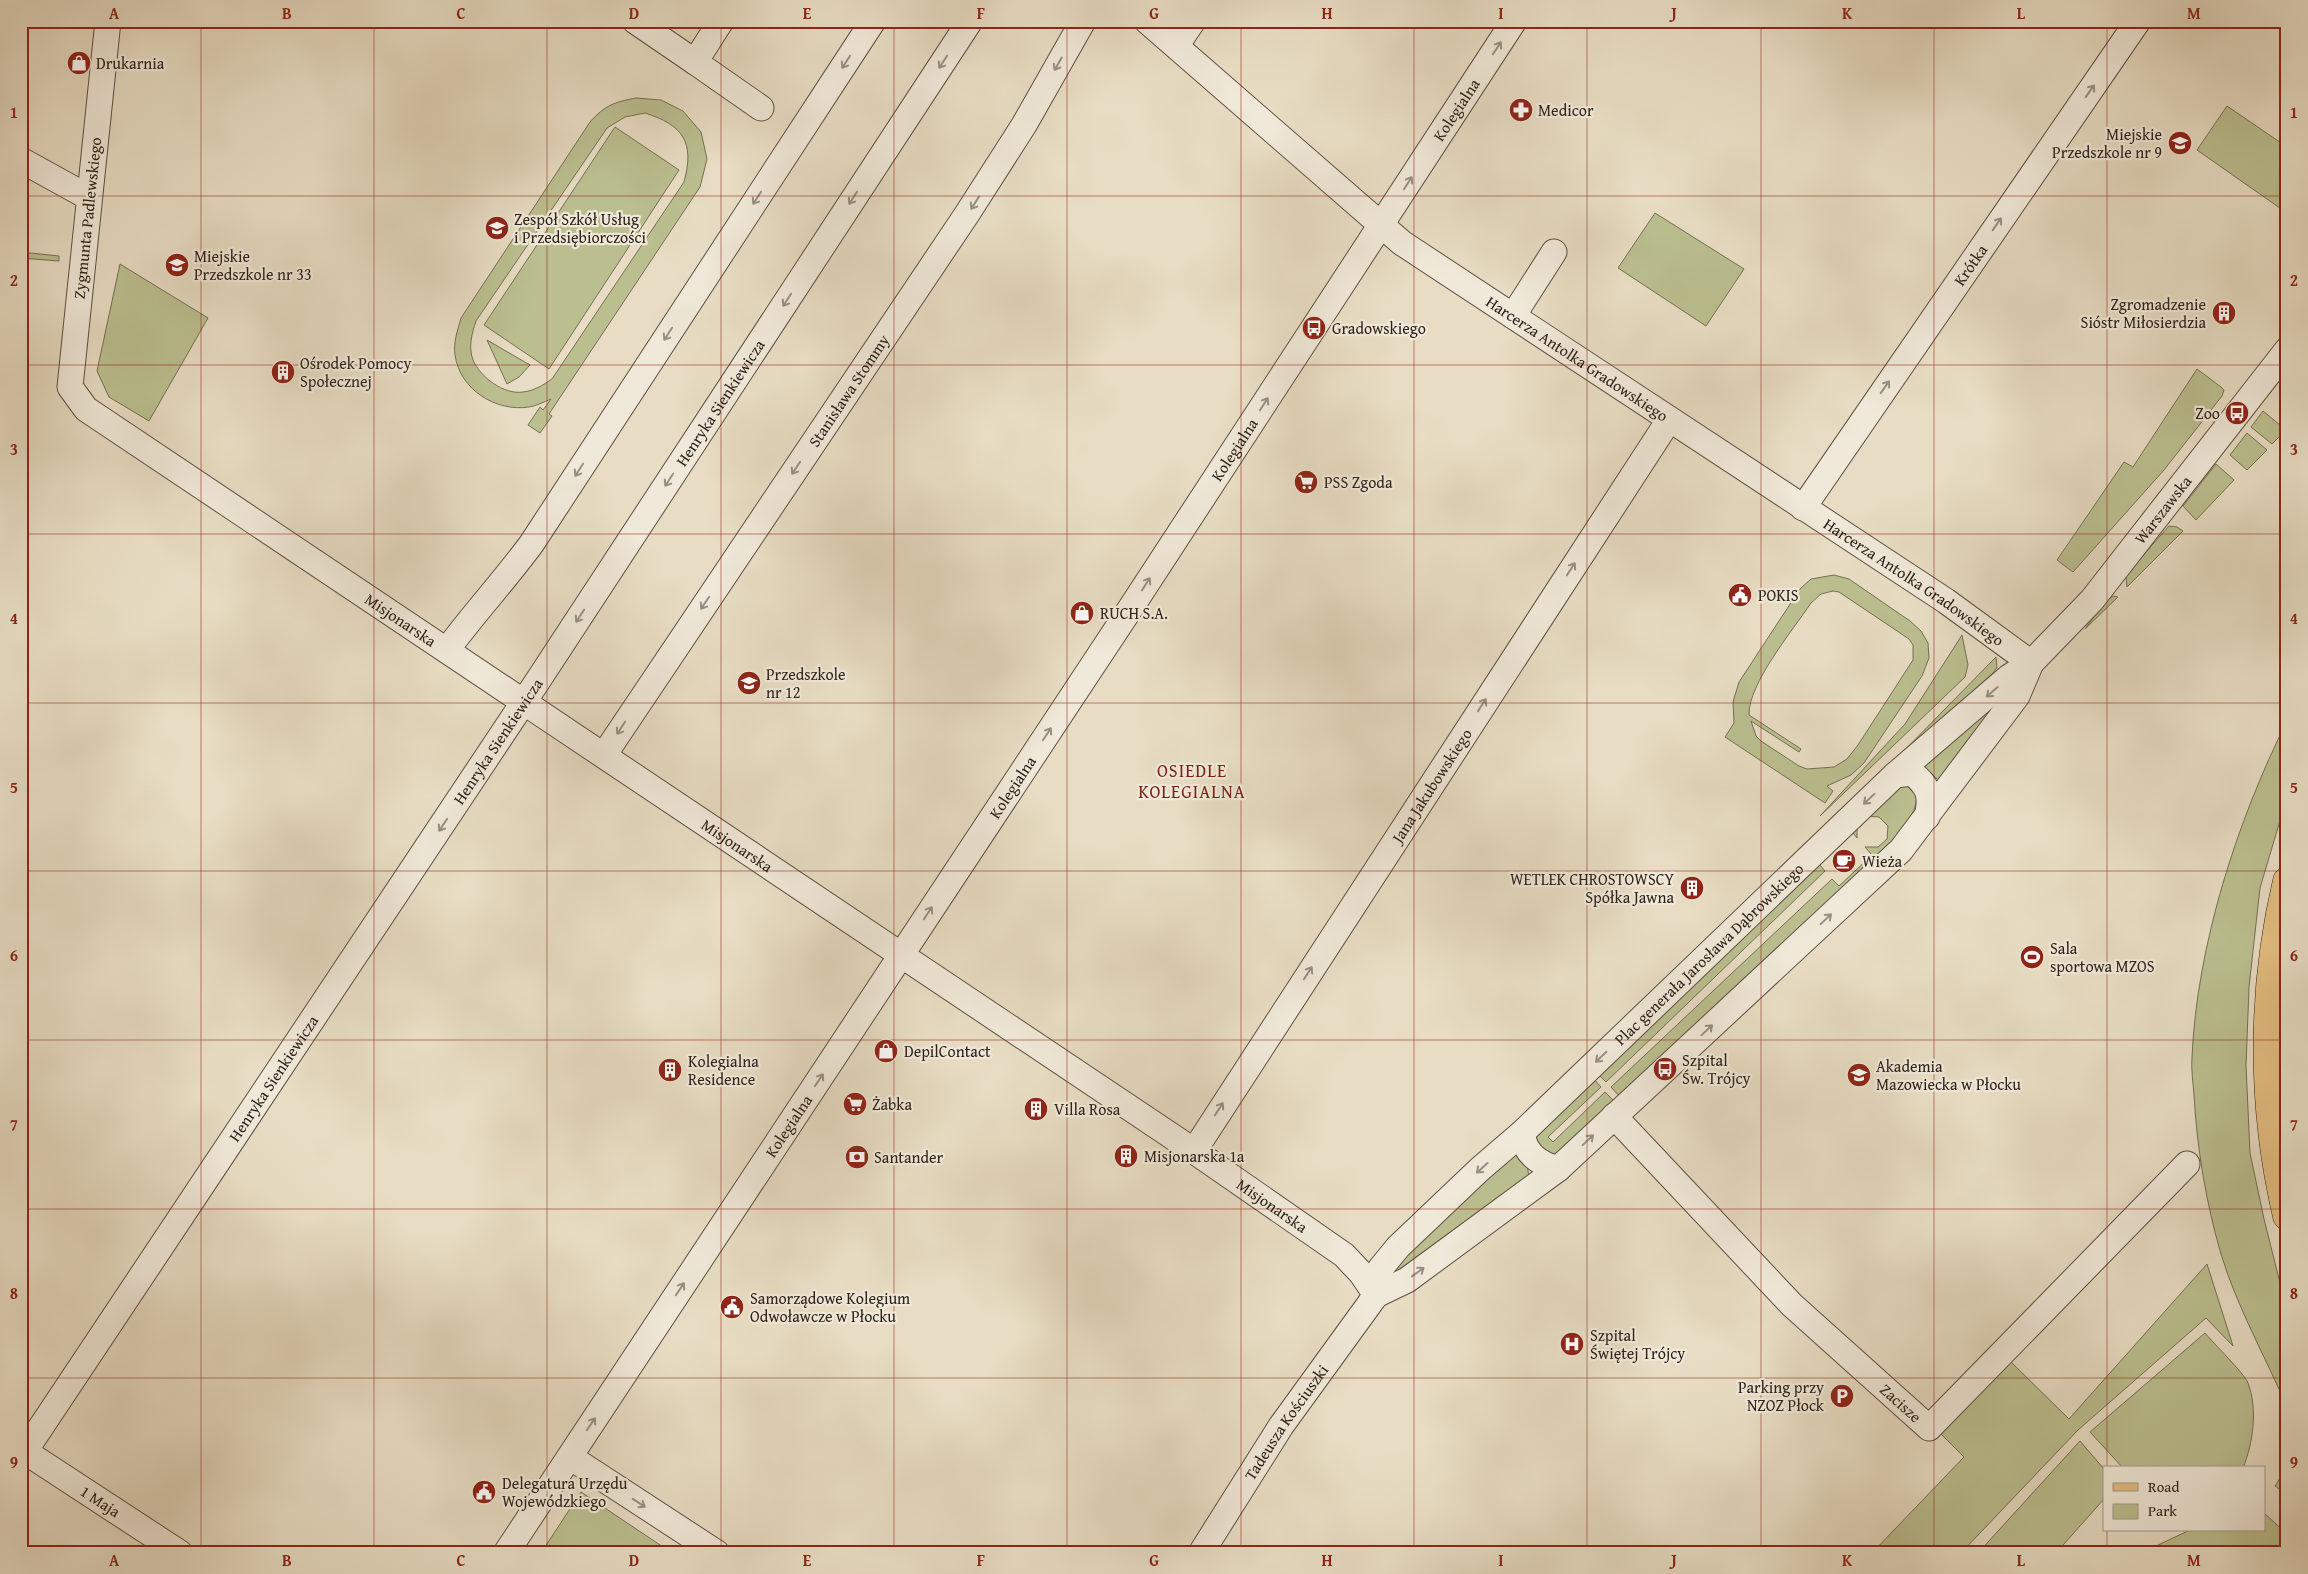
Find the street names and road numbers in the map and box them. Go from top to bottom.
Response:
street label: Kolegialna [1427,73,1486,146]
street label: Zygmunta Padlewskiego [67,136,107,300]
street label: Krótka [1947,239,1993,291]
street label: Harcerza Antolka Gradowskiego [1481,290,1673,427]
street label: Stanisława Stommy [802,329,895,451]
street label: Henryka Sienkiewicza [670,334,771,471]
street label: Kolegialna [1205,413,1264,486]
street label: Warszawska [2128,470,2197,549]
street label: Harcerza Antolka Gradowskiego [1819,512,2009,652]
street label: Misjonarska [360,587,442,653]
street label: Henryka Sienkiewicza [447,673,549,809]
street label: Jana Jakubowskiego [1384,723,1478,849]
street label: Kolegialna [983,751,1042,823]
street label: Misjonarska [697,812,778,878]
street label: Plac generała Jarosława Dąbrowskiego [1609,857,1809,1051]
street label: Henryka Sienkiewicza [222,1010,324,1146]
street label: Kolegialna [759,1089,818,1162]
street label: Misjonarska [1232,1172,1313,1239]
street label: Tadeusza Kościuszki [1238,1359,1334,1485]
street label: Zacisze [1875,1378,1927,1428]
street label: 1 Maja [76,1479,126,1523]

